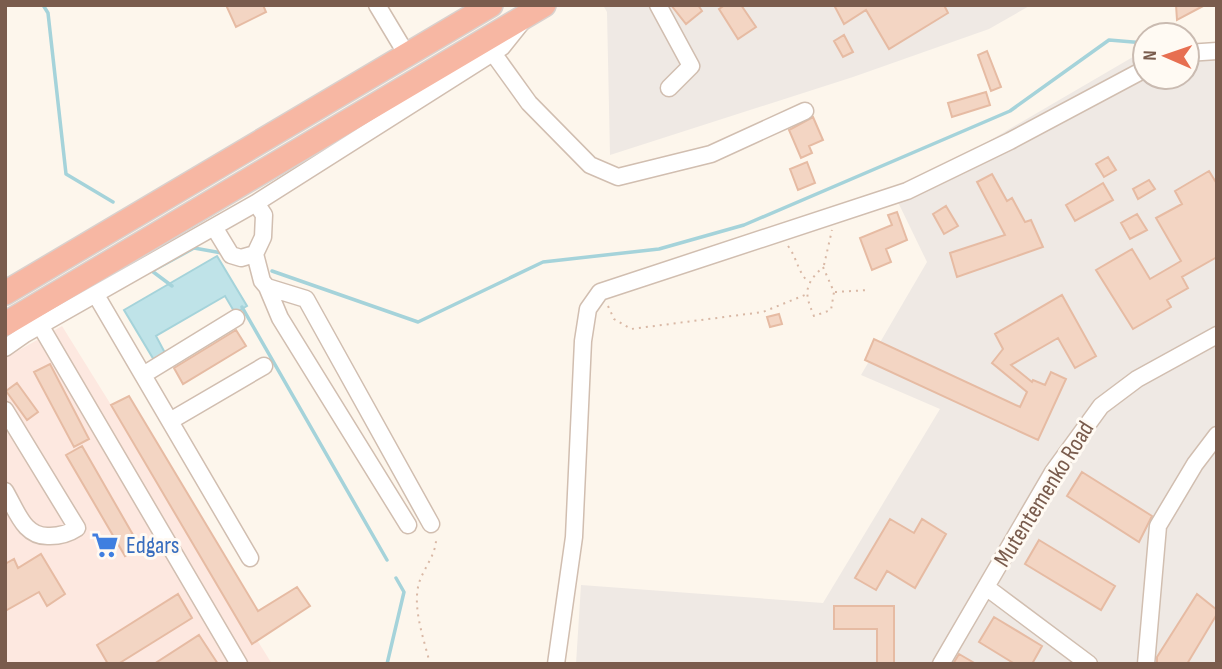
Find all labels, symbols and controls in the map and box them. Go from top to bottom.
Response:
north arrow [1131,21,1201,91]
text: N [1139,50,1162,61]
street label: Mutentemenko Road [988,416,1100,572]
supermarket icon: Edgars [90,530,120,560]
place label: Edgars [126,531,179,560]

